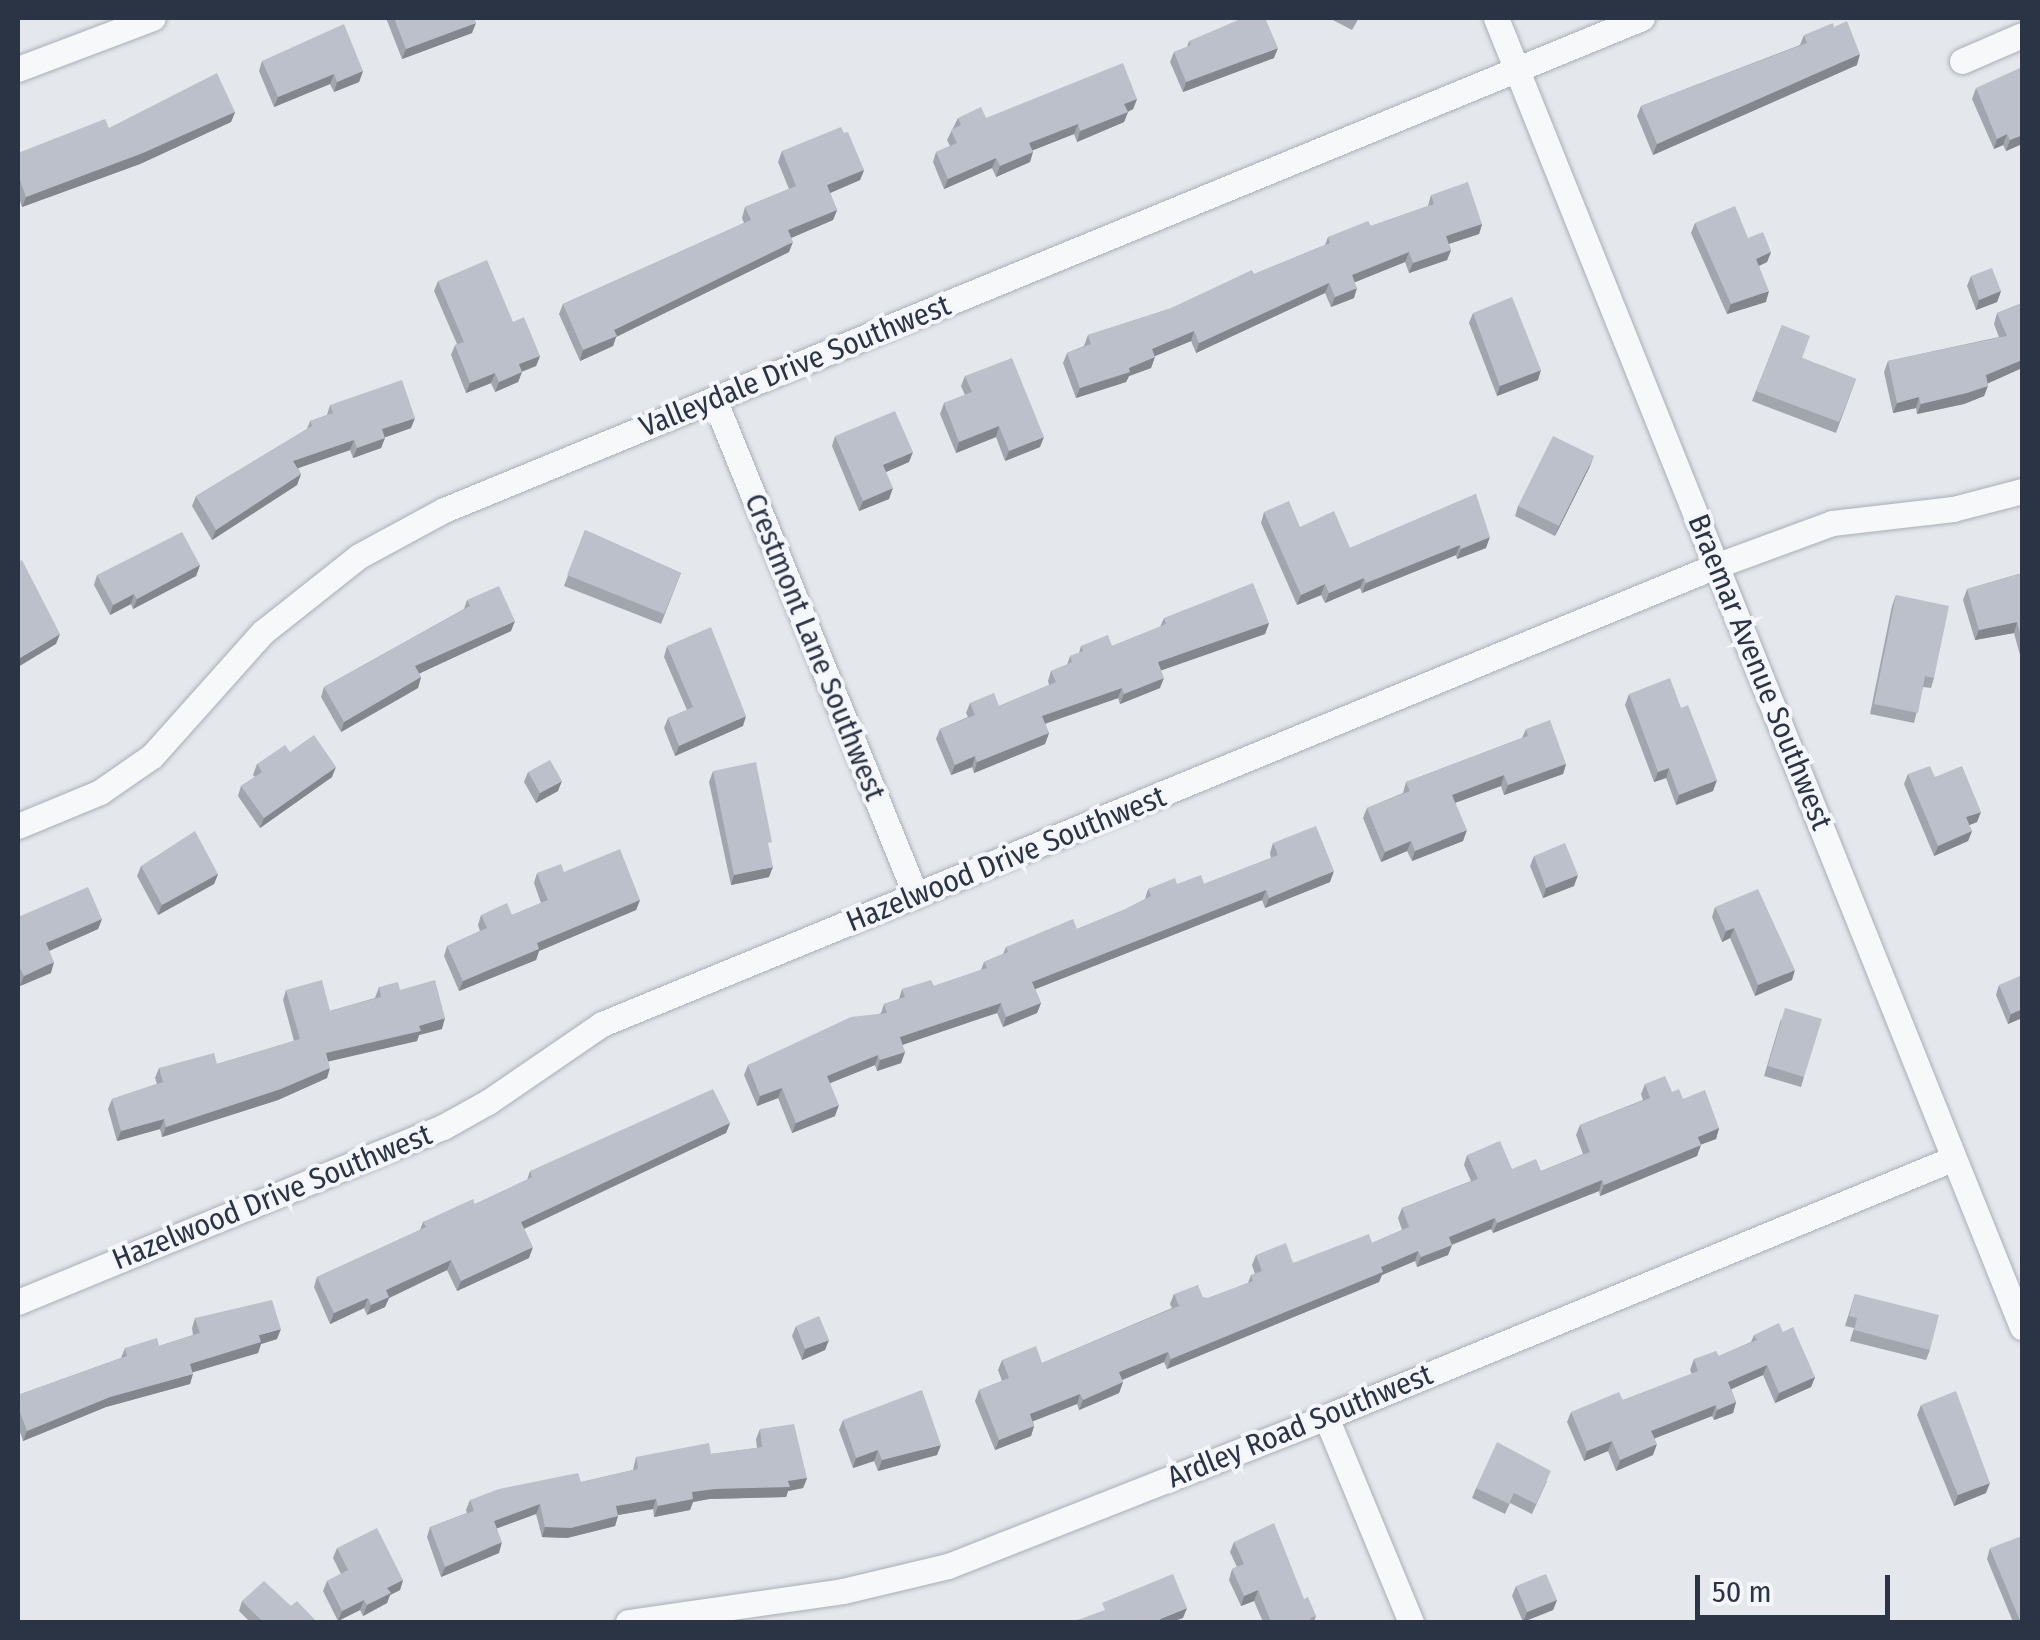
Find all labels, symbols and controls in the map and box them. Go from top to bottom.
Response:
street label: Valleydale Drive Southwest [634,287,956,445]
street label: Crestmont Lane Southwest [737,488,893,806]
street label: Braemar Avenue Southwest [1680,509,1840,835]
street label: Hazelwood Drive Southwest [841,778,1171,940]
street label: Hazelwood Drive Southwest [107,1116,437,1278]
street label: Ardley Road Southwest [1162,1356,1438,1496]
scale bar [1700,1555,1895,1617]
text: 50 m [1712,1574,1772,1610]

